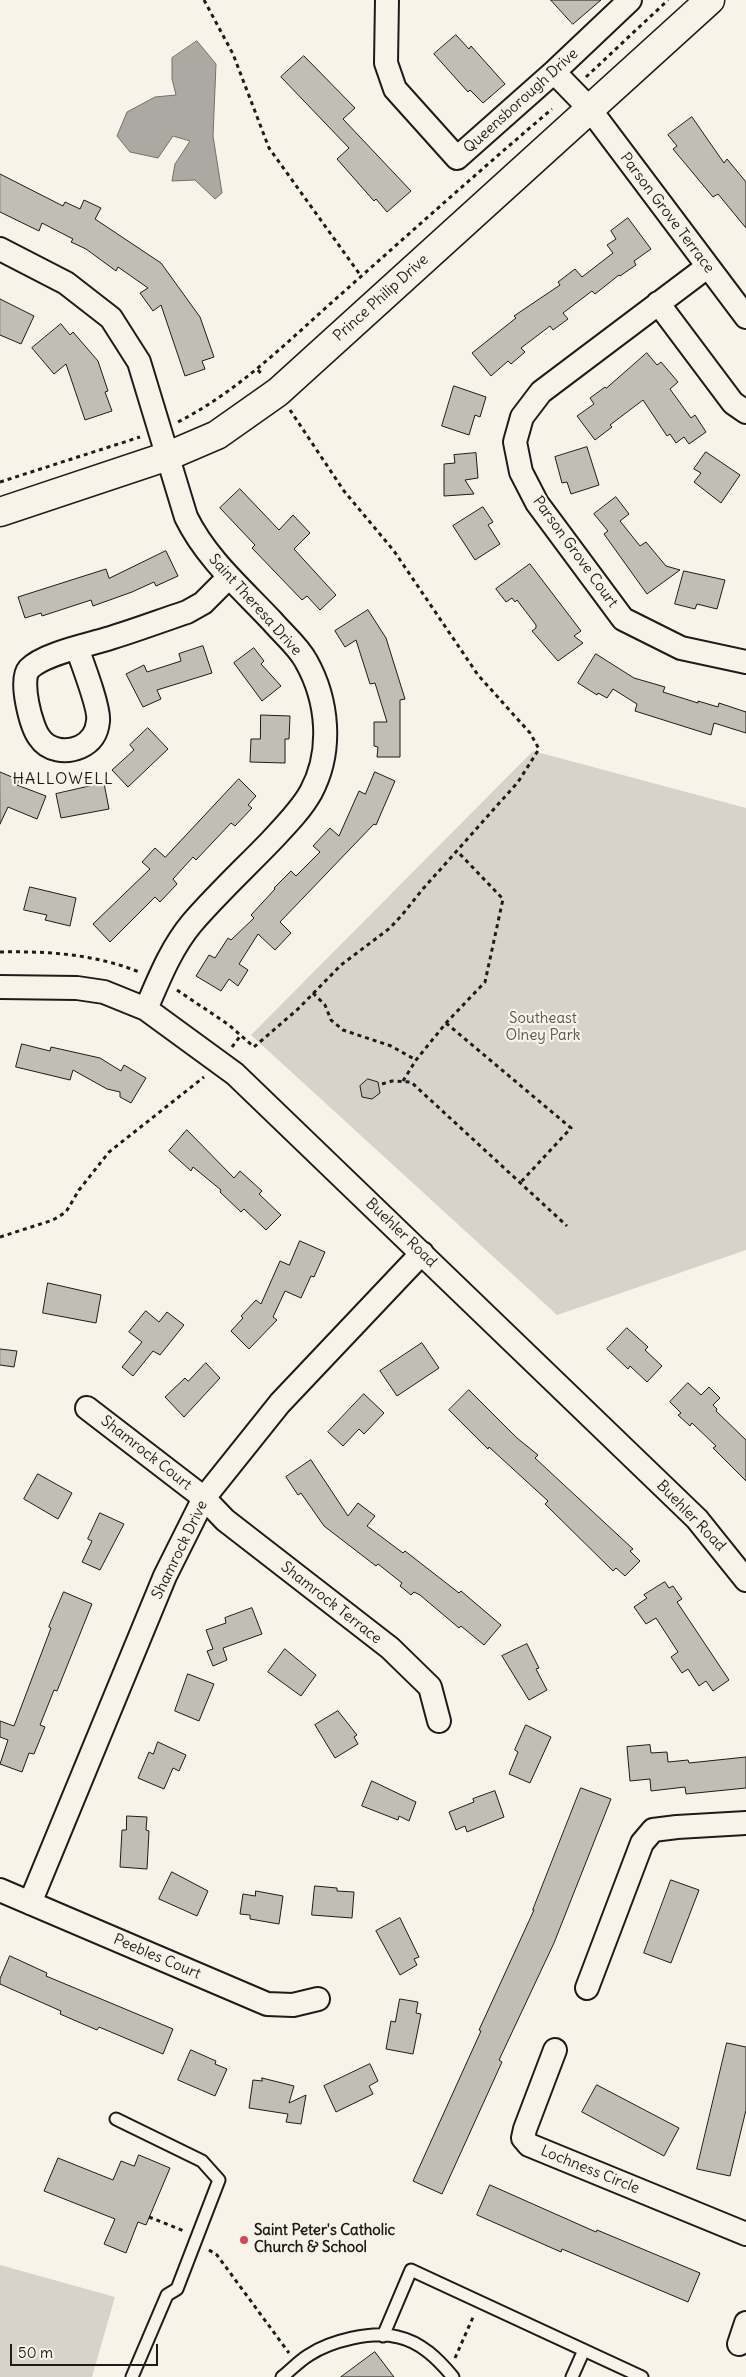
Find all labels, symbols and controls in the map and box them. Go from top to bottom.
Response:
street label: Queensborough Drive [460,45,582,157]
street label: Parson Grove Terrace [616,149,718,277]
street label: Prince Philip Drive [330,251,432,345]
street label: Parson Grove Court [529,493,621,611]
street label: Saint Theresa Drive [205,551,305,659]
district label: HALLOWELL [11,769,115,789]
park label: Southeast Olney Park [506,1010,580,1045]
street label: Buehler Road [362,1195,440,1271]
street label: Shamrock Court [97,1412,195,1494]
street label: Buehler Road [653,1477,729,1555]
street label: Shamrock Drive [148,1498,212,1602]
street label: Shamrock Terrace [277,1558,385,1648]
street label: Peebles Court [111,1931,203,1983]
street label: Lochness Circle [538,2142,642,2198]
place label: Saint Peter's Catholic Church & School [254,2222,395,2257]
marker: Saint Peter's Catholic Church & School [238,2234,250,2246]
scale bar [12,2334,160,2366]
text: 50 m [18,2343,53,2362]

